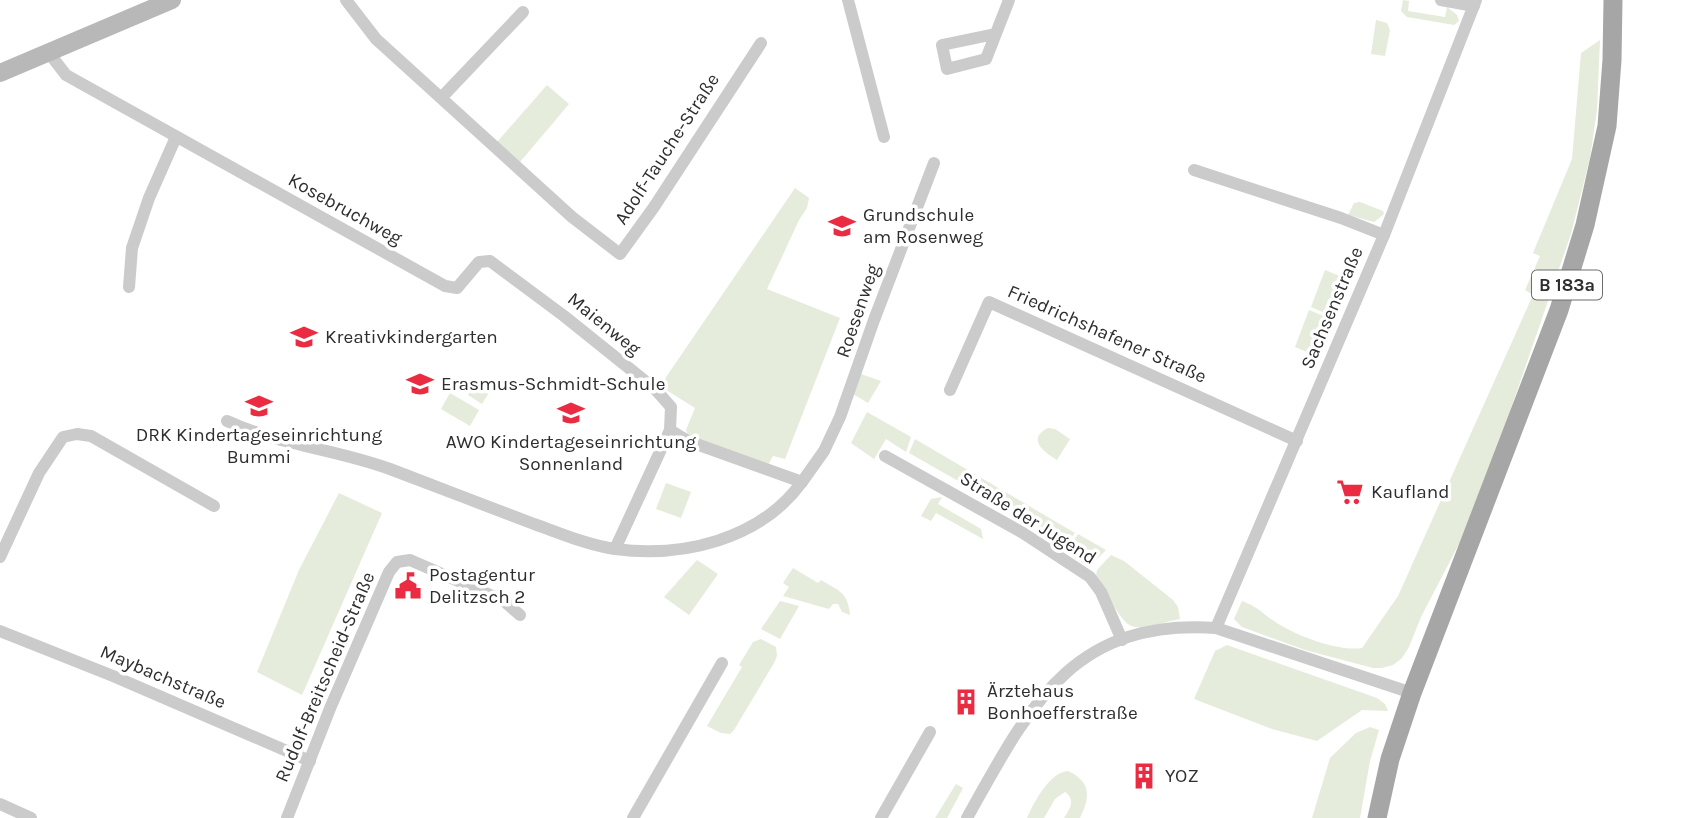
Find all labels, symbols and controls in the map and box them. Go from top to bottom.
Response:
street label: Adolf-Tauche-Straße [610,69,724,229]
street label: Kosebruchweg [284,169,406,249]
place label: Grundschule am Rosenweg [863,204,983,248]
school or university icon: Grundschule am Rosenweg [827,211,857,241]
street label: Sachsenstraße [1296,244,1368,372]
street label: Roesenweg [832,261,884,361]
road number: B 183a [1532,270,1602,300]
street label: Friedrichshafener Straße [1004,280,1210,388]
street label: Maienweg [563,288,645,360]
school or university icon: Kreativkindergarten [289,322,319,352]
place label: Kreativkindergarten [325,326,498,348]
school or university icon: Erasmus-Schmidt-Schule [405,369,435,399]
place label: Erasmus-Schmidt-Schule [441,373,665,395]
school or university icon: DRK Kindertageseinrichtung Bummi [244,391,274,421]
school or university icon: AWO Kindertageseinrichtung Sonnenland [556,398,586,428]
place label: DRK Kindertageseinrichtung Bummi [136,424,382,468]
place label: AWO Kindertageseinrichtung Sonnenland [446,431,696,475]
street label: Straße der Jugend [956,467,1100,569]
supermarket icon: Kaufland [1335,477,1365,507]
place label: Kaufland [1371,481,1450,503]
place label: Postagentur Delitzsch 2 [429,564,535,608]
street label: Rudolf-Breitscheid-Straße [271,569,379,785]
public building icon: Postagentur Delitzsch 2 [393,571,423,601]
street label: Maybachstraße [97,641,229,713]
place label: Ärztehaus Bonhoefferstraße [987,680,1138,724]
building icon: Ärztehaus Bonhoefferstraße [951,687,981,717]
building icon: YOZ [1129,761,1159,791]
place label: YOZ [1165,765,1199,787]

